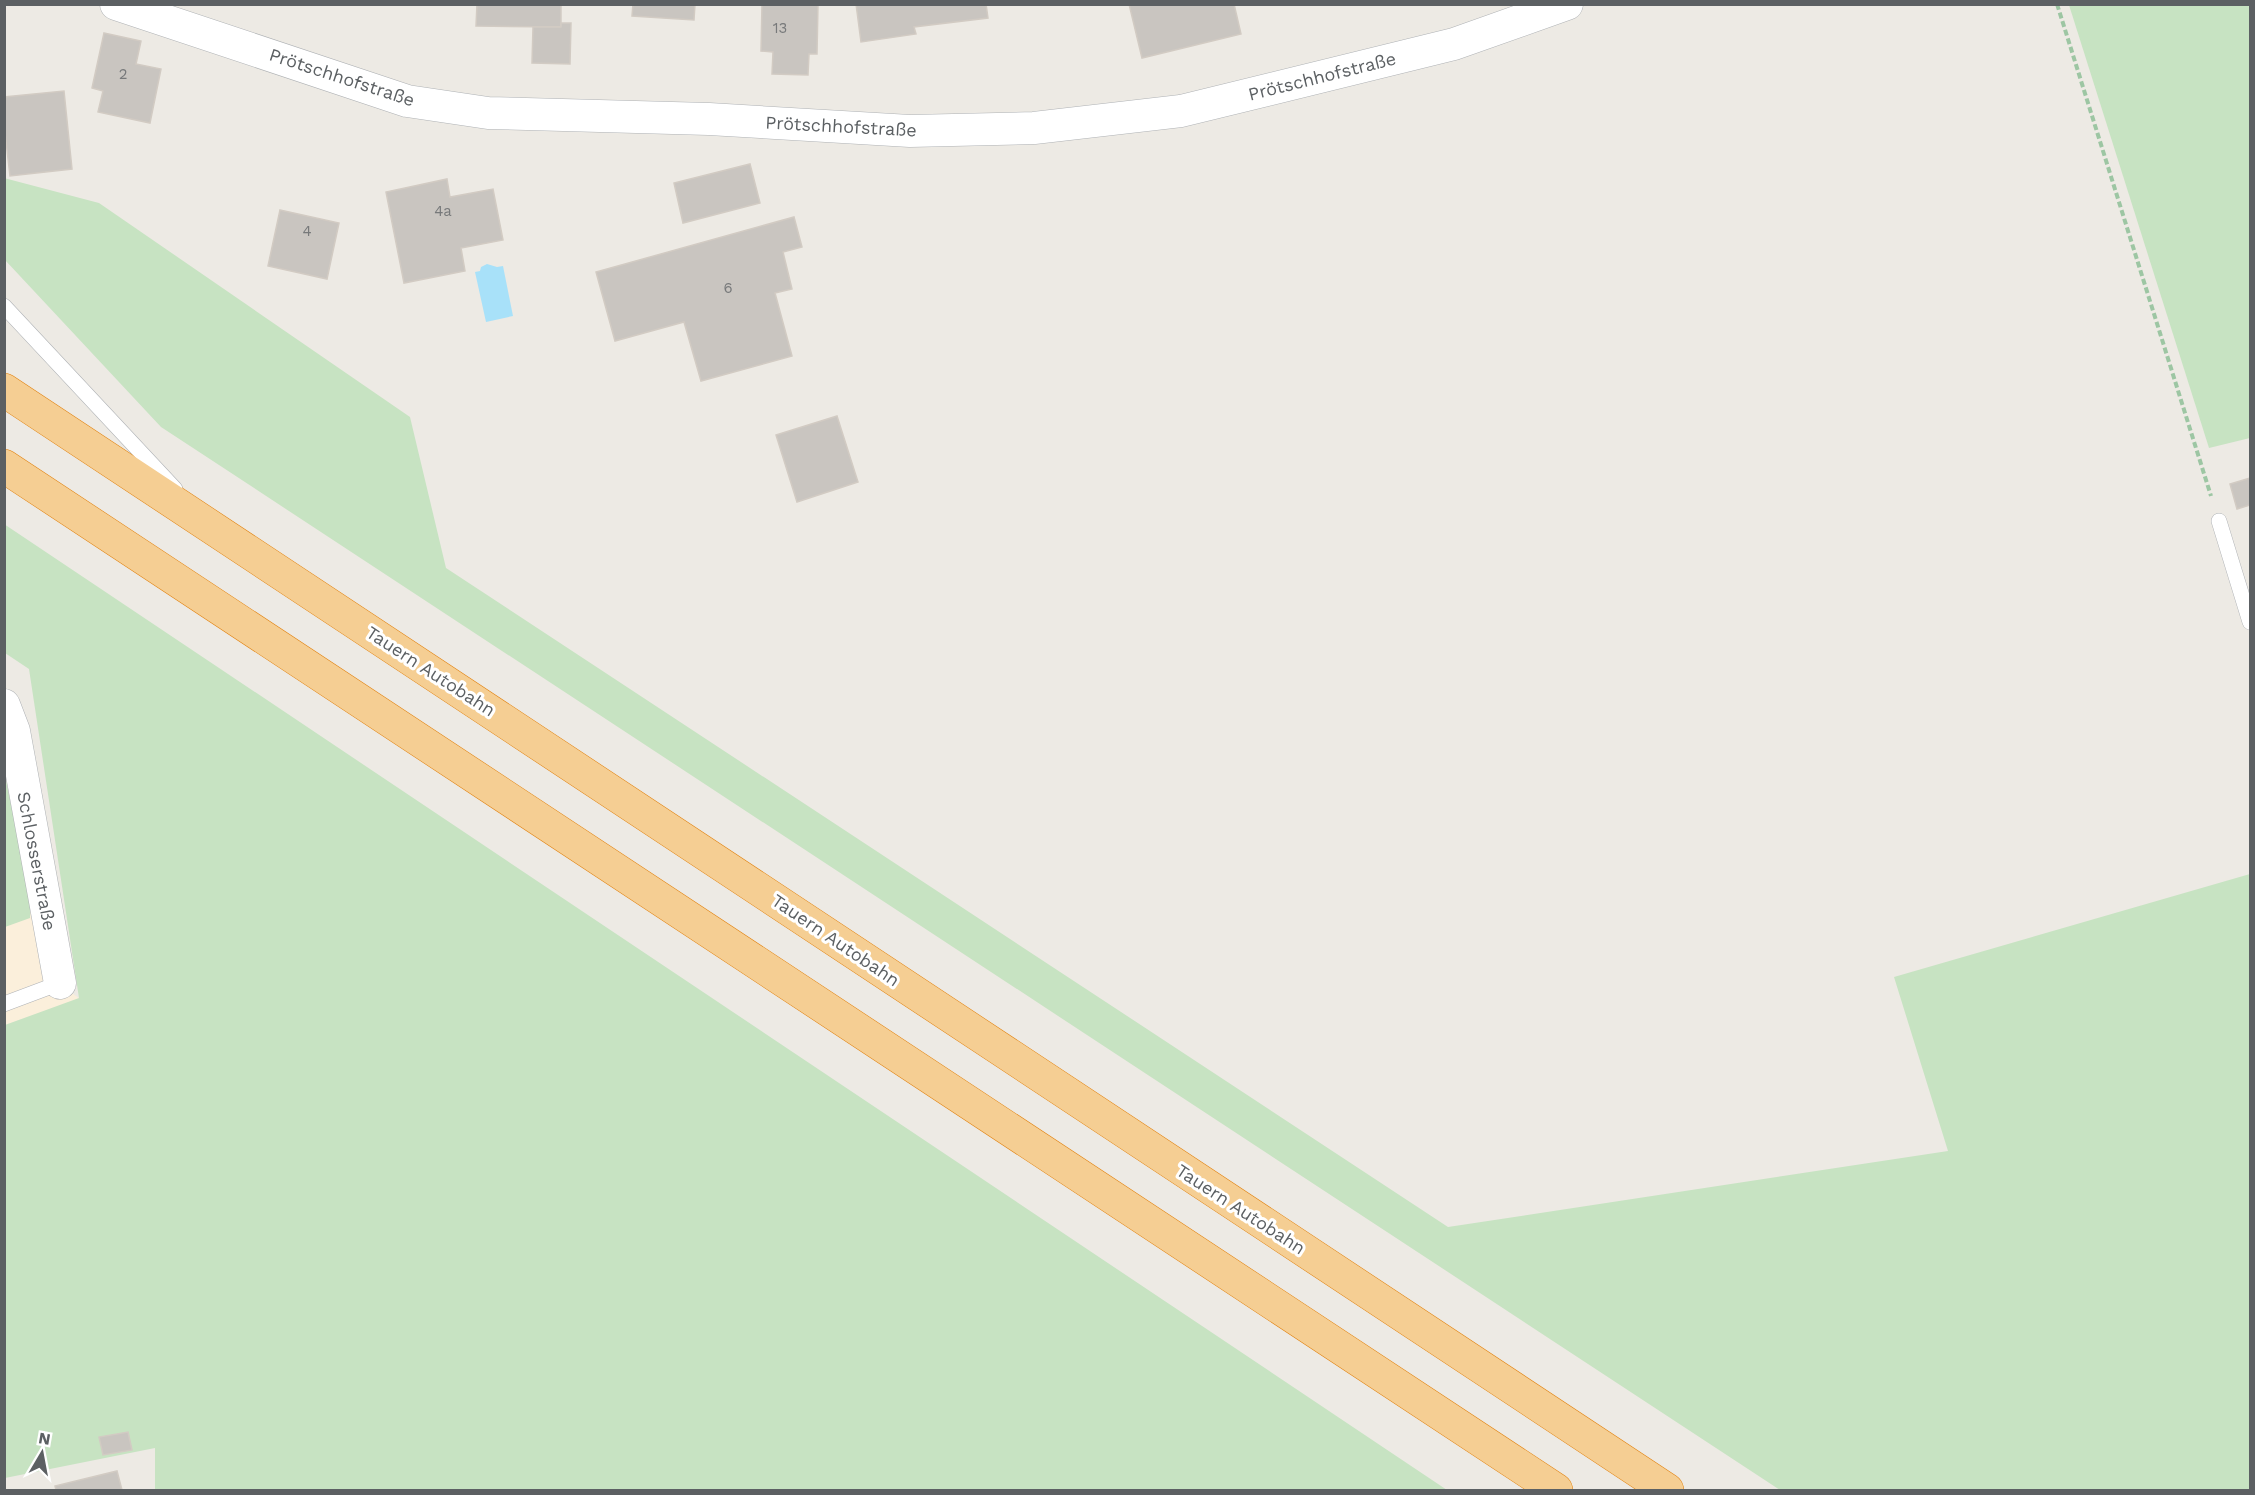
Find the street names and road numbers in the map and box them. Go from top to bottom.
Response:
street label: Prötschhofstraße [267,44,417,110]
street label: Prötschhofstraße [1246,47,1398,105]
street label: Prötschhofstraße [765,112,917,140]
street label: Tauern Autobahn [363,621,499,721]
street label: Schlosserstraße [13,790,61,932]
street label: Tauern Autobahn [768,889,904,991]
street label: Tauern Autobahn [1173,1159,1309,1259]

